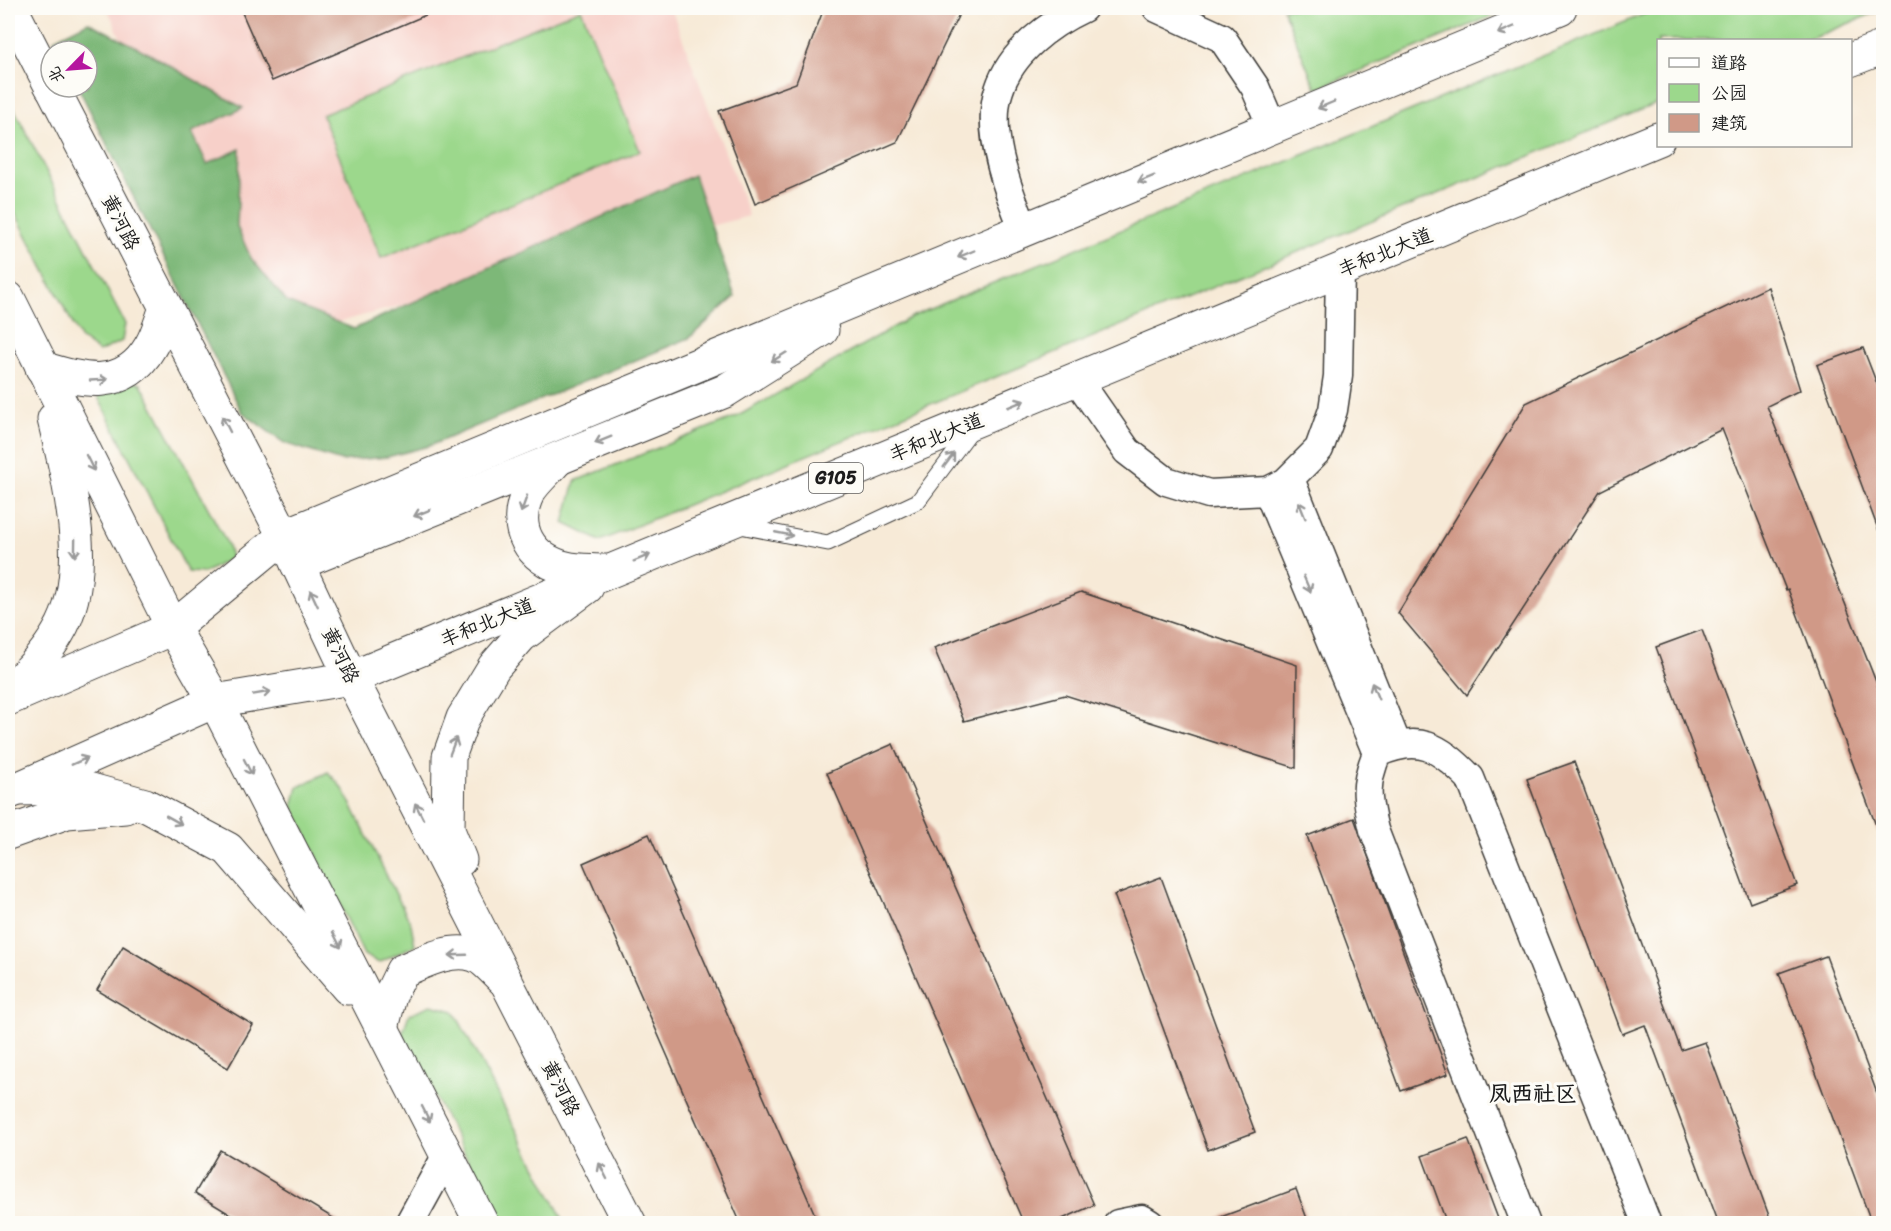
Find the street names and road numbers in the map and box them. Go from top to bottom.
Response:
street label: 黄河路 [91,188,150,258]
street label: 丰和北大道 [1332,218,1438,287]
street label: 丰和北大道 [883,403,989,472]
road number: G105 [809,463,863,493]
street label: 丰和北大道 [434,588,540,657]
street label: 黄河路 [312,621,370,691]
street label: 黄河路 [531,1054,590,1124]

